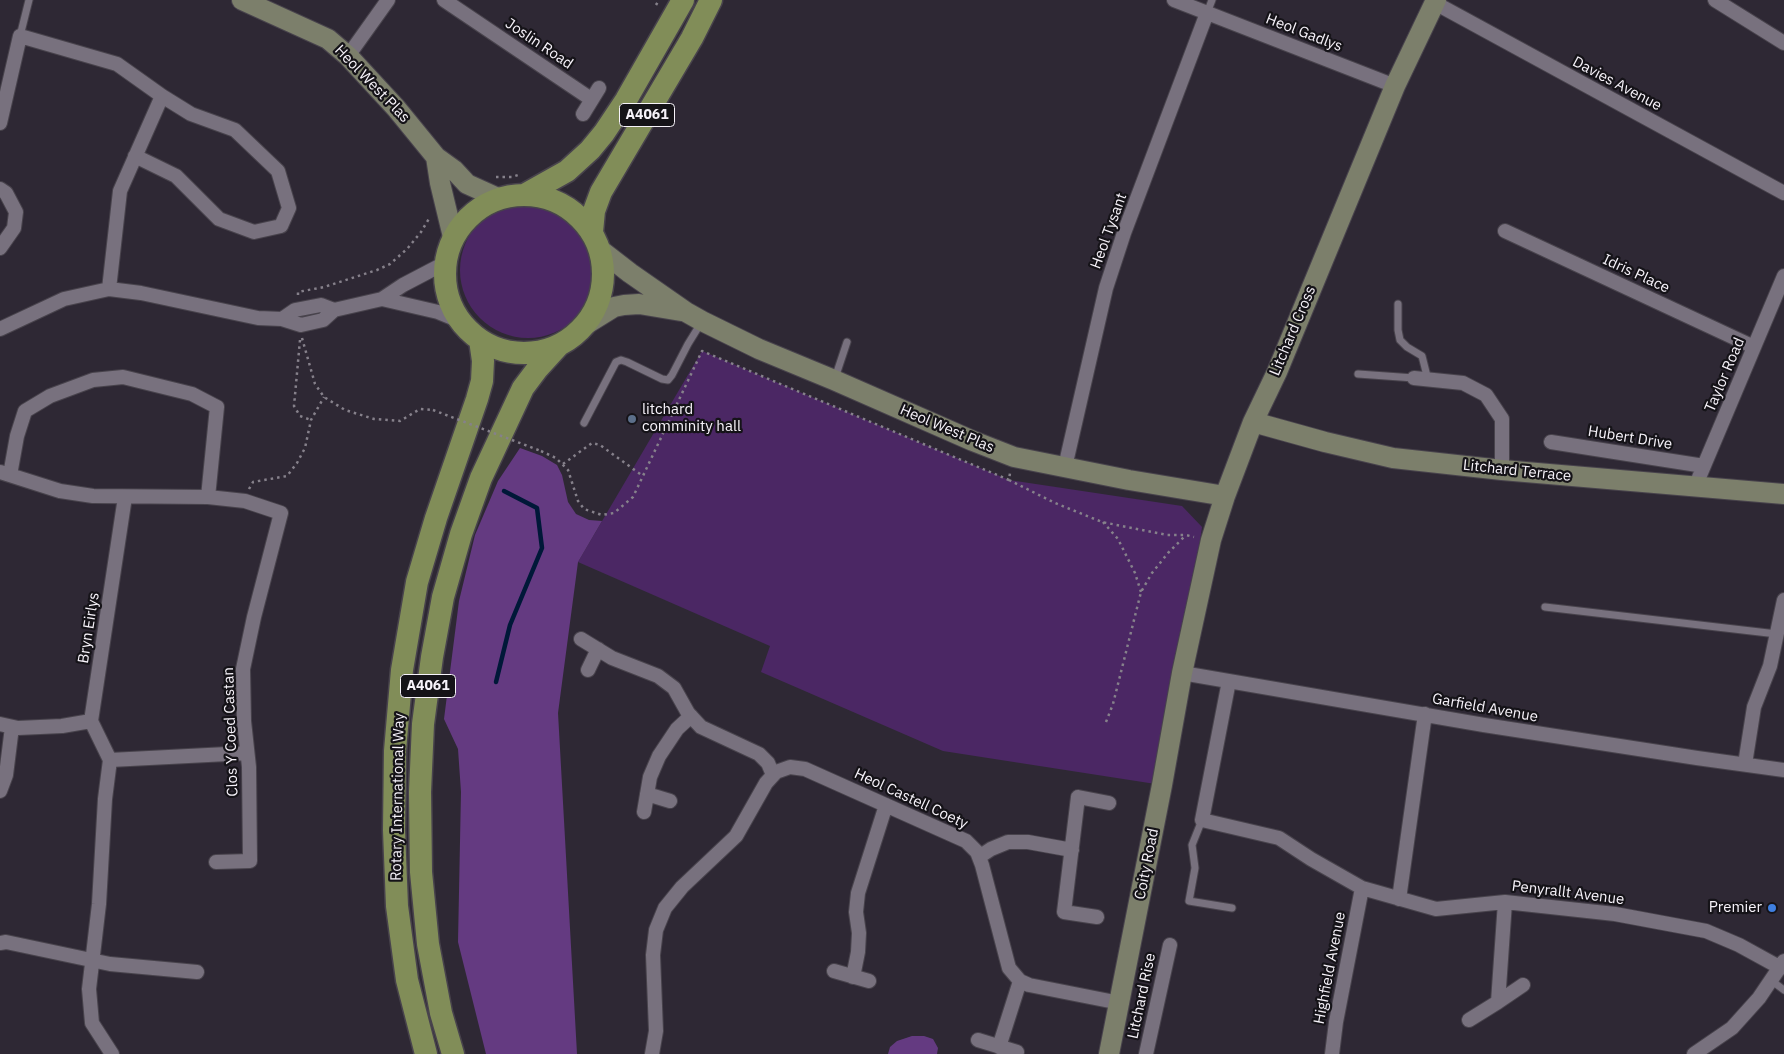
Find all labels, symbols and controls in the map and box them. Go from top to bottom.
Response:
street label: Heol Gadlys [1263,10,1345,56]
street label: Joslin Road [502,15,576,73]
street label: Heol West Plas [331,42,413,126]
street label: Davies Avenue [1569,53,1665,115]
road number: A4061 [620,104,674,126]
street label: Heol Tysant [1087,191,1131,271]
street label: Idris Place [1600,251,1672,297]
street label: Litchard Cross [1266,283,1320,379]
street label: Taylor Road [1701,335,1749,415]
place label: litchard comminity hall [642,401,741,436]
street label: Heol West Plas [897,401,997,457]
marker: litchard comminity hall [626,413,638,425]
street label: Hubert Drive [1586,422,1674,454]
street label: Litchard Terrace [1462,456,1572,486]
street label: Bryn Eirlys [75,591,103,665]
street label: Clos Y Coed Castan [220,667,242,797]
road number: A4061 [400,674,456,698]
street label: Garfield Avenue [1431,690,1539,726]
street label: Rotary International Way [388,713,408,881]
street label: Heol Castell Coety [851,765,971,833]
street label: Coity Road [1131,827,1163,901]
street label: Penyrallt Avenue [1511,877,1625,909]
place label: Premier [1709,899,1762,917]
marker: Premier [1766,902,1778,914]
street label: Highfield Avenue [1310,910,1350,1026]
street label: Litchard Rise [1124,952,1160,1040]

